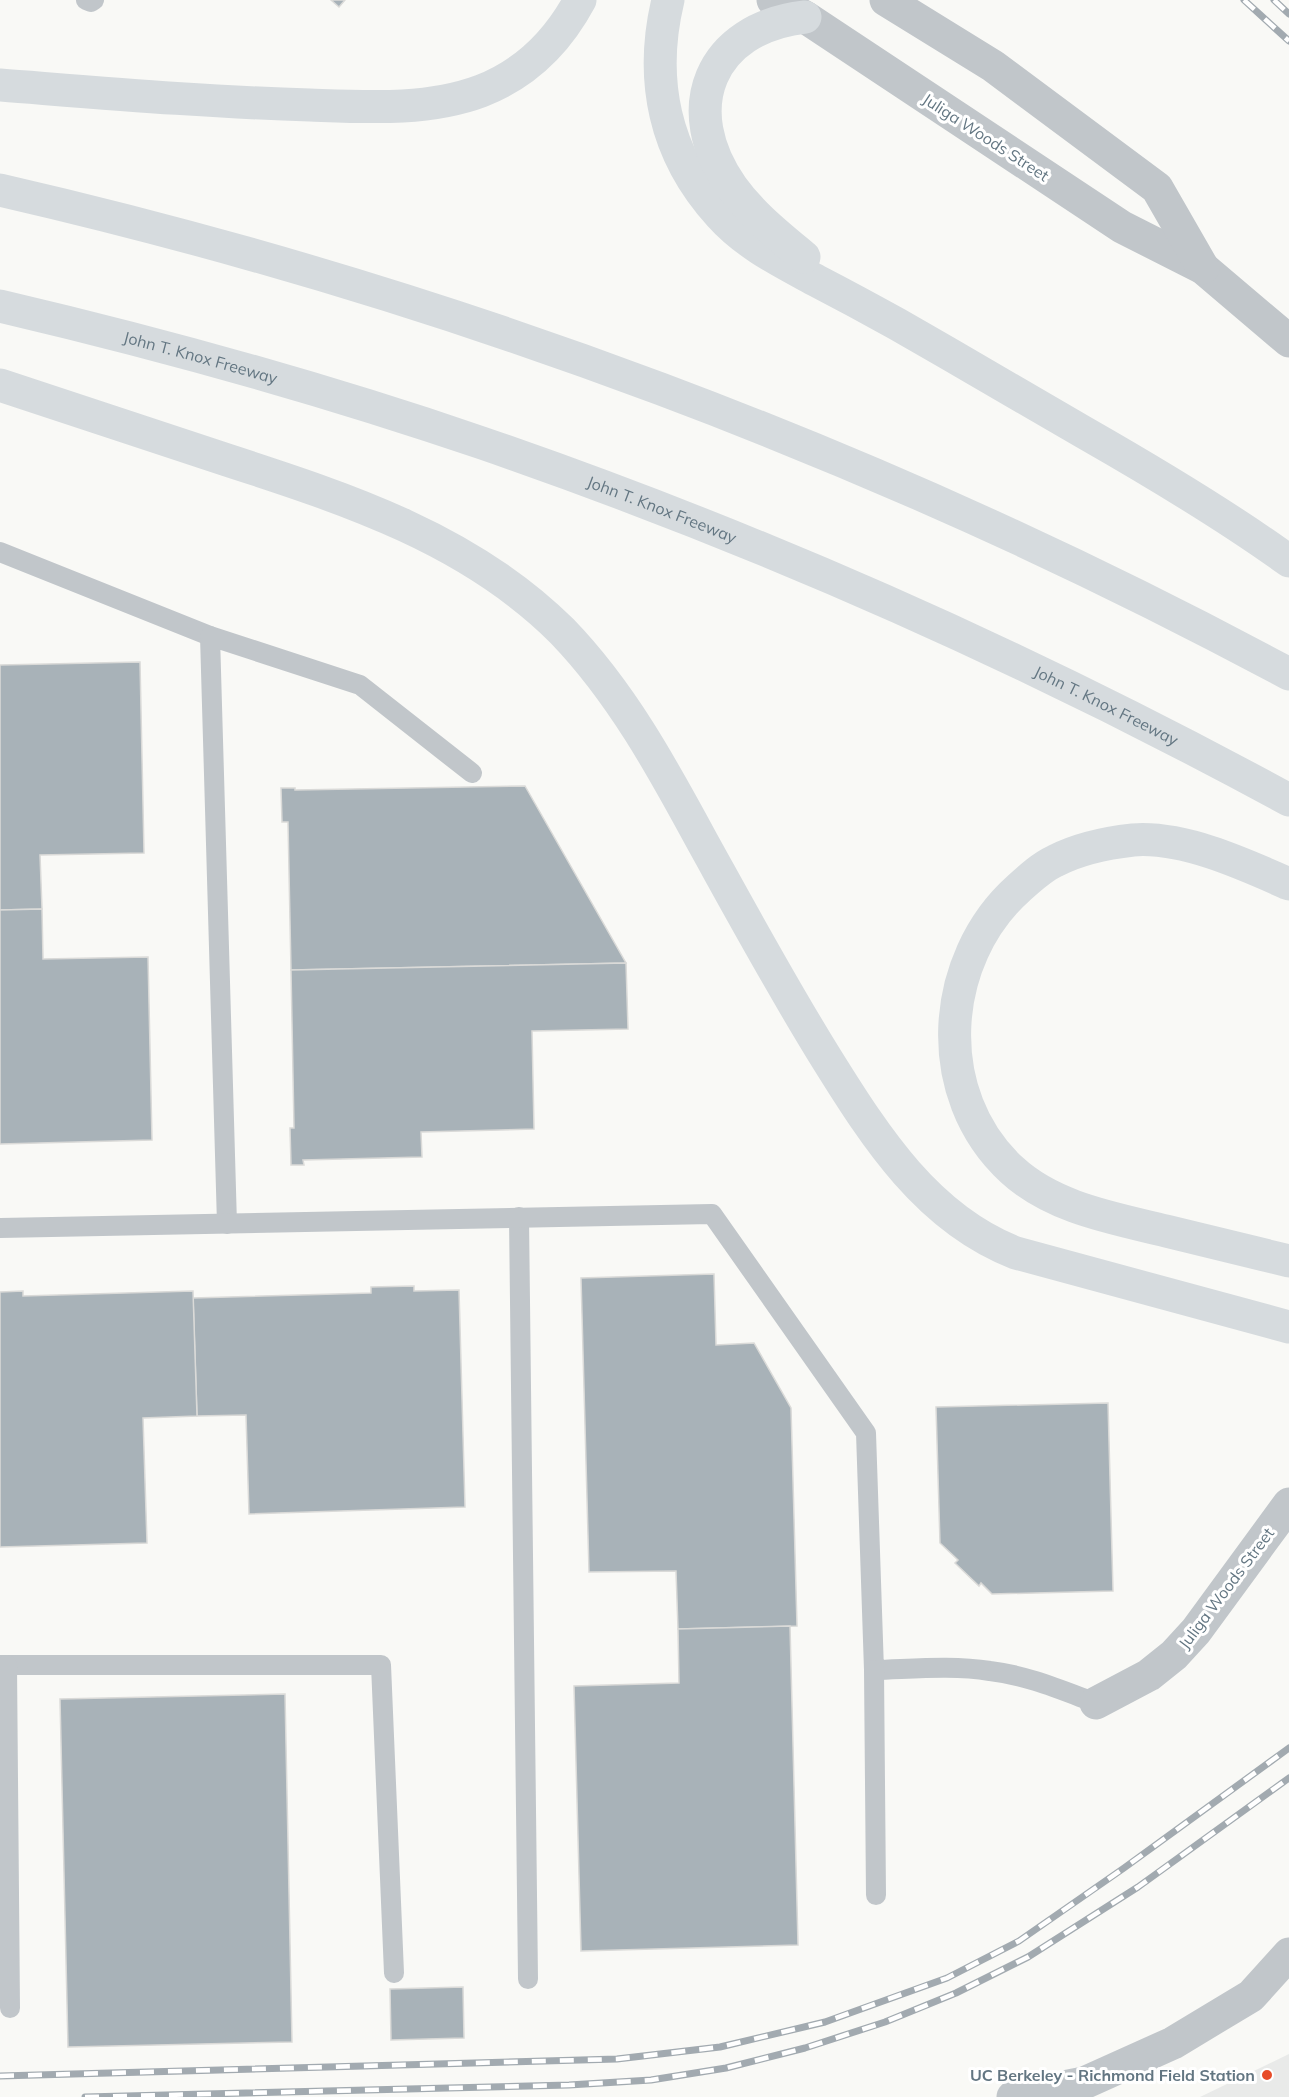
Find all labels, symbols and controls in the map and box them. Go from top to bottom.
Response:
street label: Juliga Woods Street [919,89,1053,186]
street label: John T. Knox Freeway [121,327,280,388]
street label: John T. Knox Freeway [584,471,740,547]
street label: John T. Knox Freeway [1031,661,1182,750]
street label: Juliga Woods Street [1174,1523,1278,1653]
place label: UC Berkeley - Richmond Field Station [970,2065,1255,2085]
marker: UC Berkeley - Richmond Field Station [1260,2068,1274,2082]

